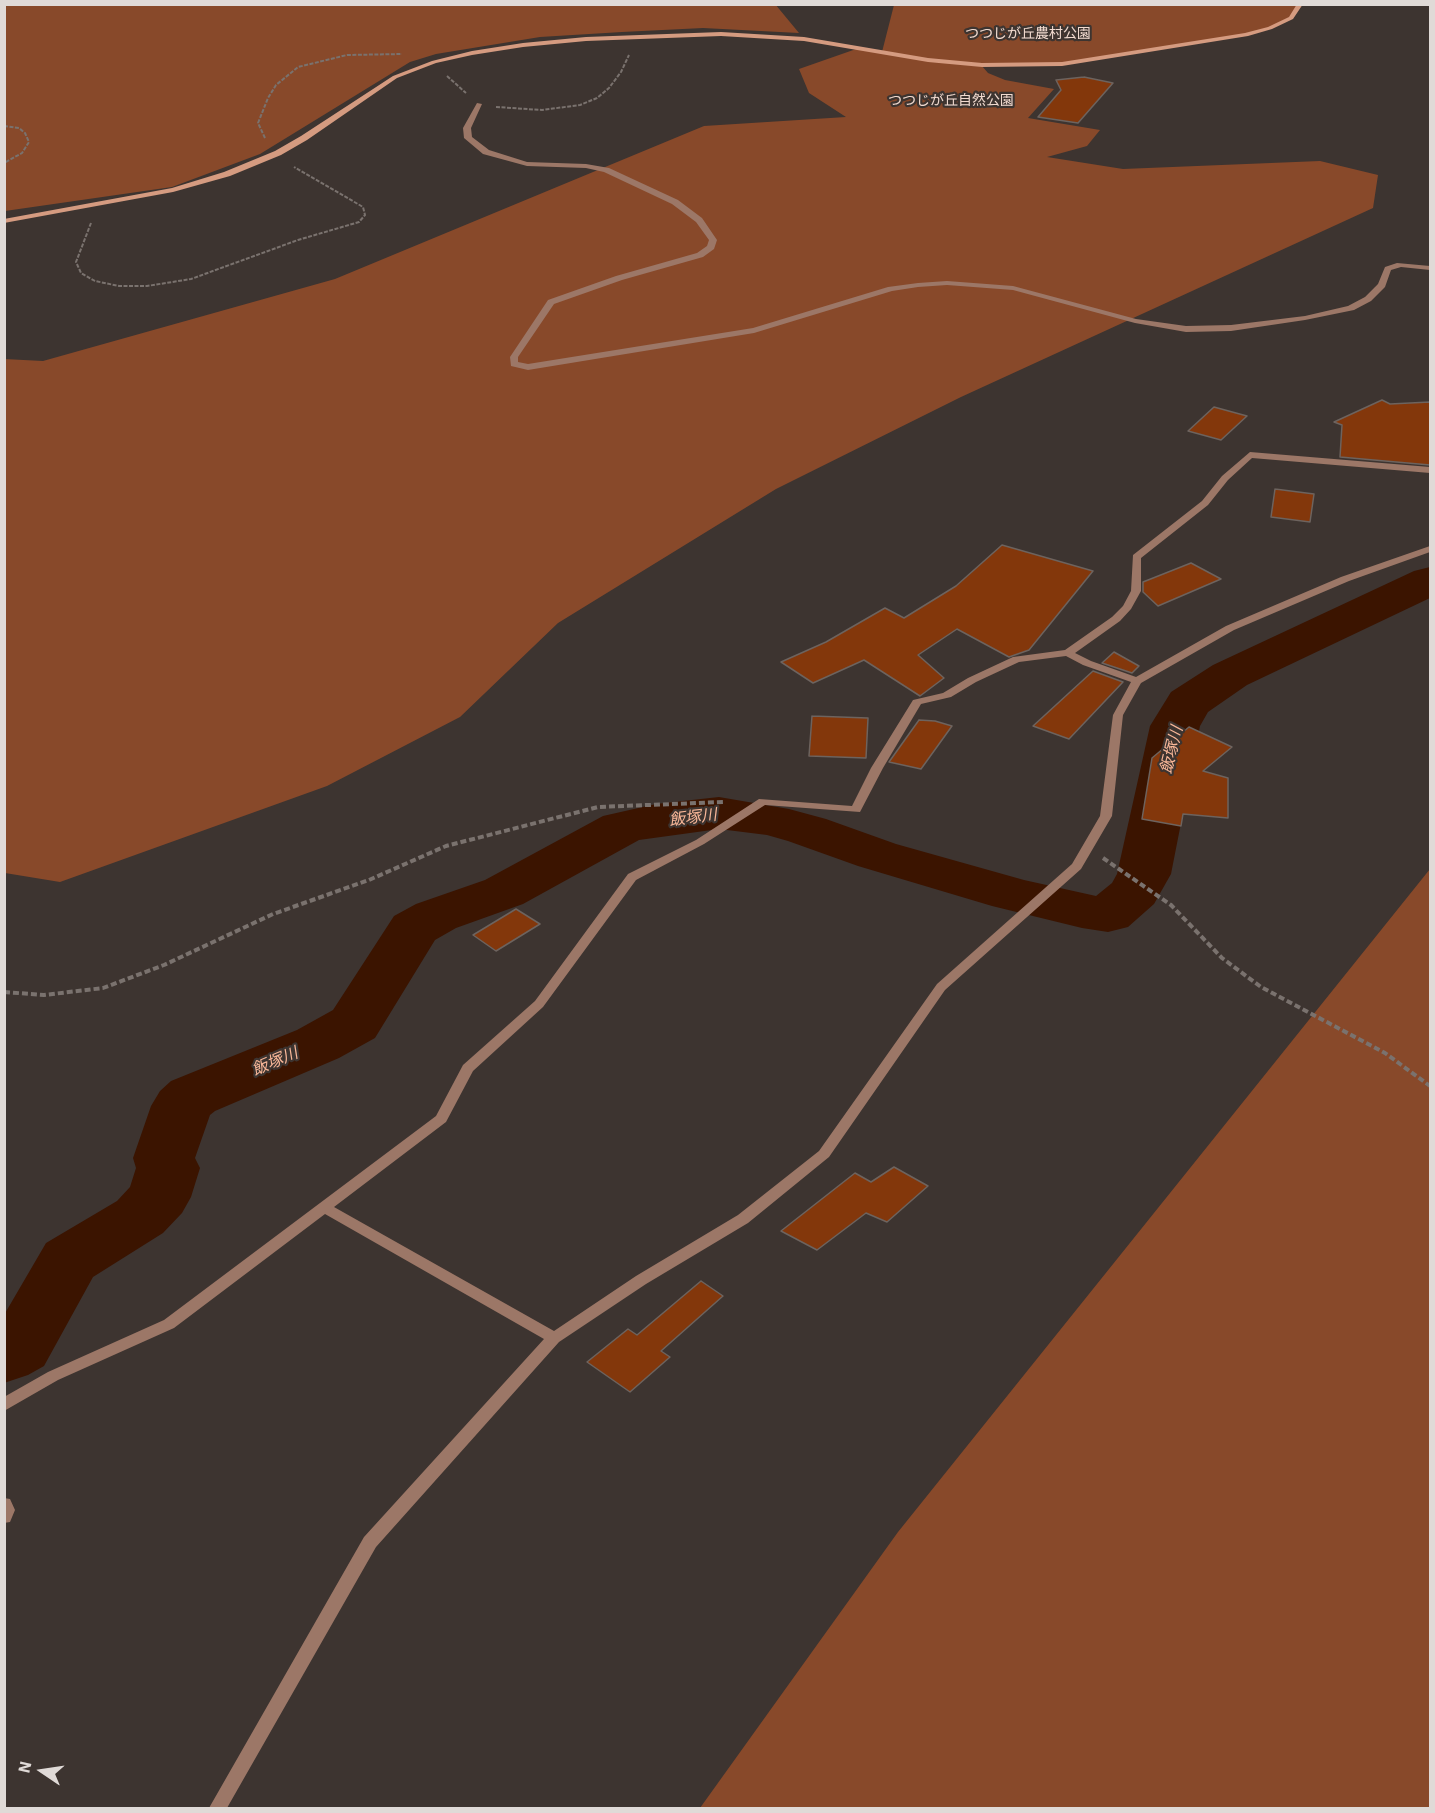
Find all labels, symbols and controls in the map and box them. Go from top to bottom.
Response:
park label: つつじが丘農村公園 [965,26,1091,42]
park label: つつじが丘自然公園 [888,93,1014,109]
water label: 飯塚川 [1157,724,1187,776]
water label: 飯塚川 [668,806,718,830]
water label: 飯塚川 [249,1044,301,1080]
north arrow [12,1741,72,1801]
text: N [13,1759,36,1775]

